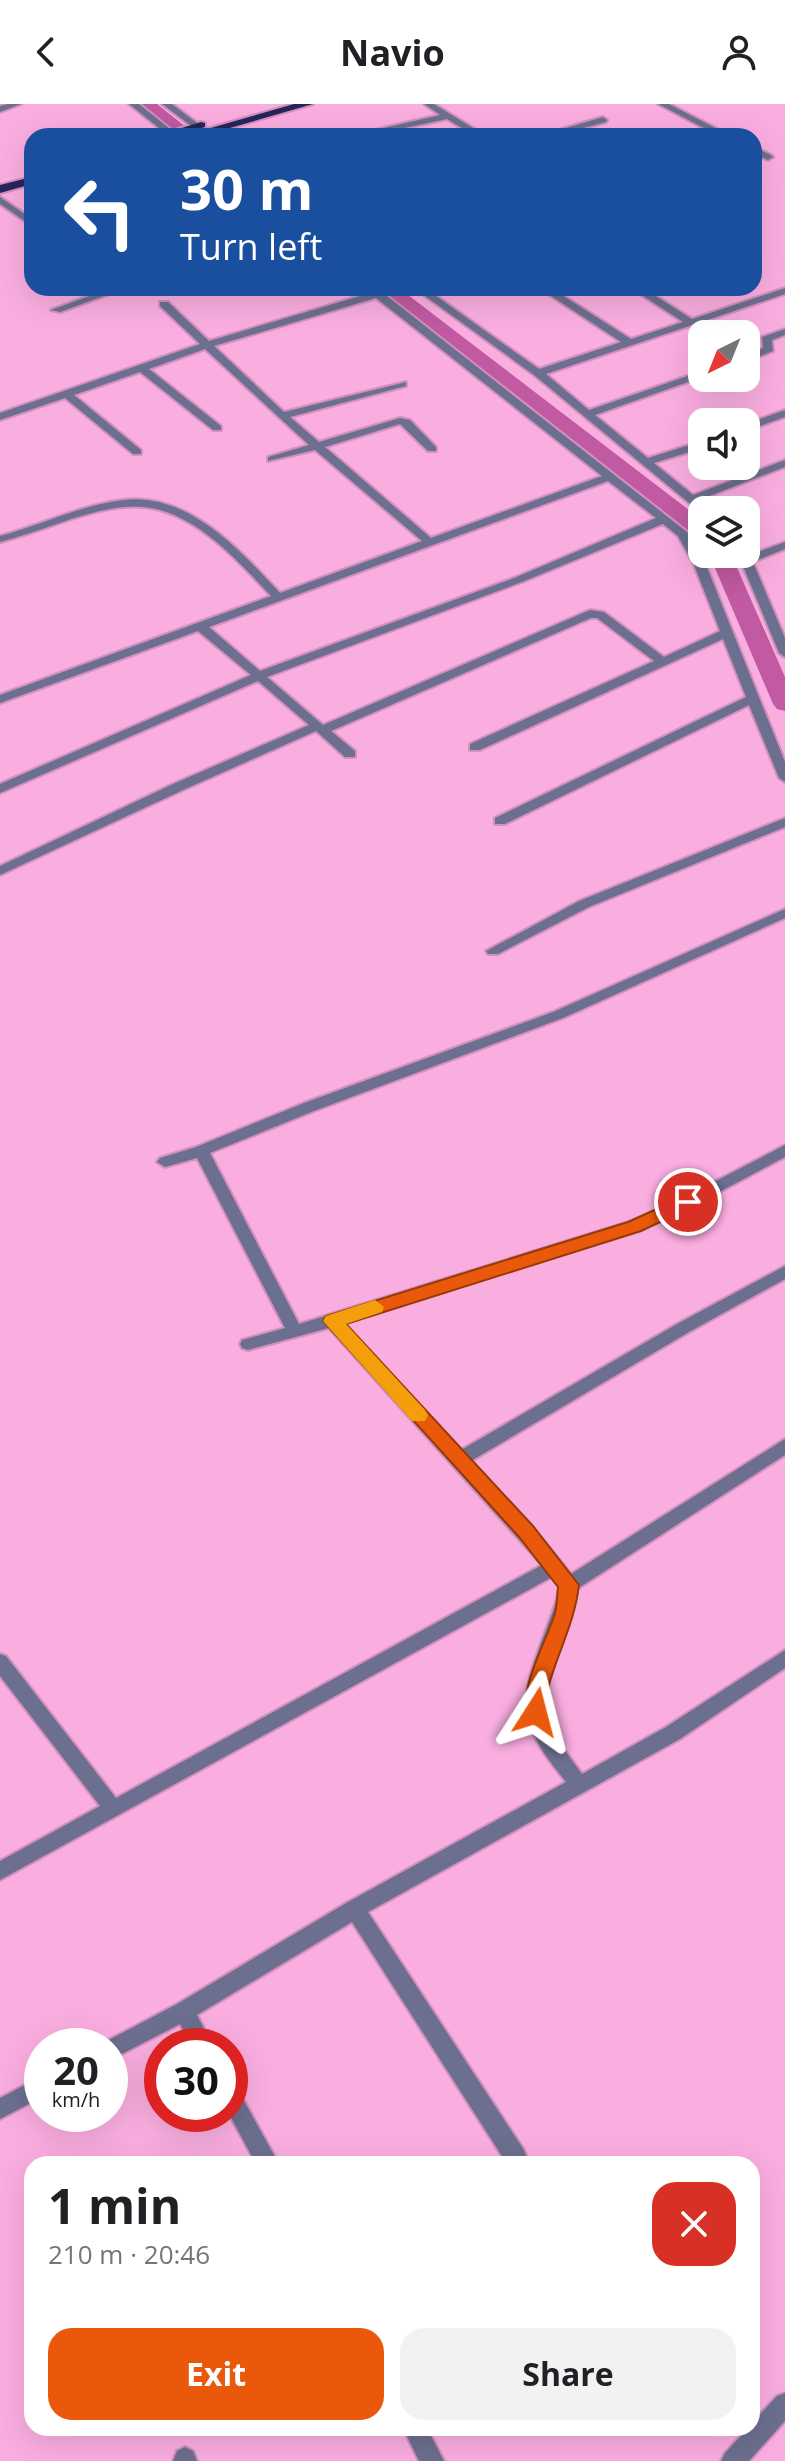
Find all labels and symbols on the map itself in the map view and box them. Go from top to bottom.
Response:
north arrow [688,320,760,392]
pin [654,1168,722,1236]
position arrow [494,1670,578,1754]
speed limit sign: 30 [144,2028,248,2132]

